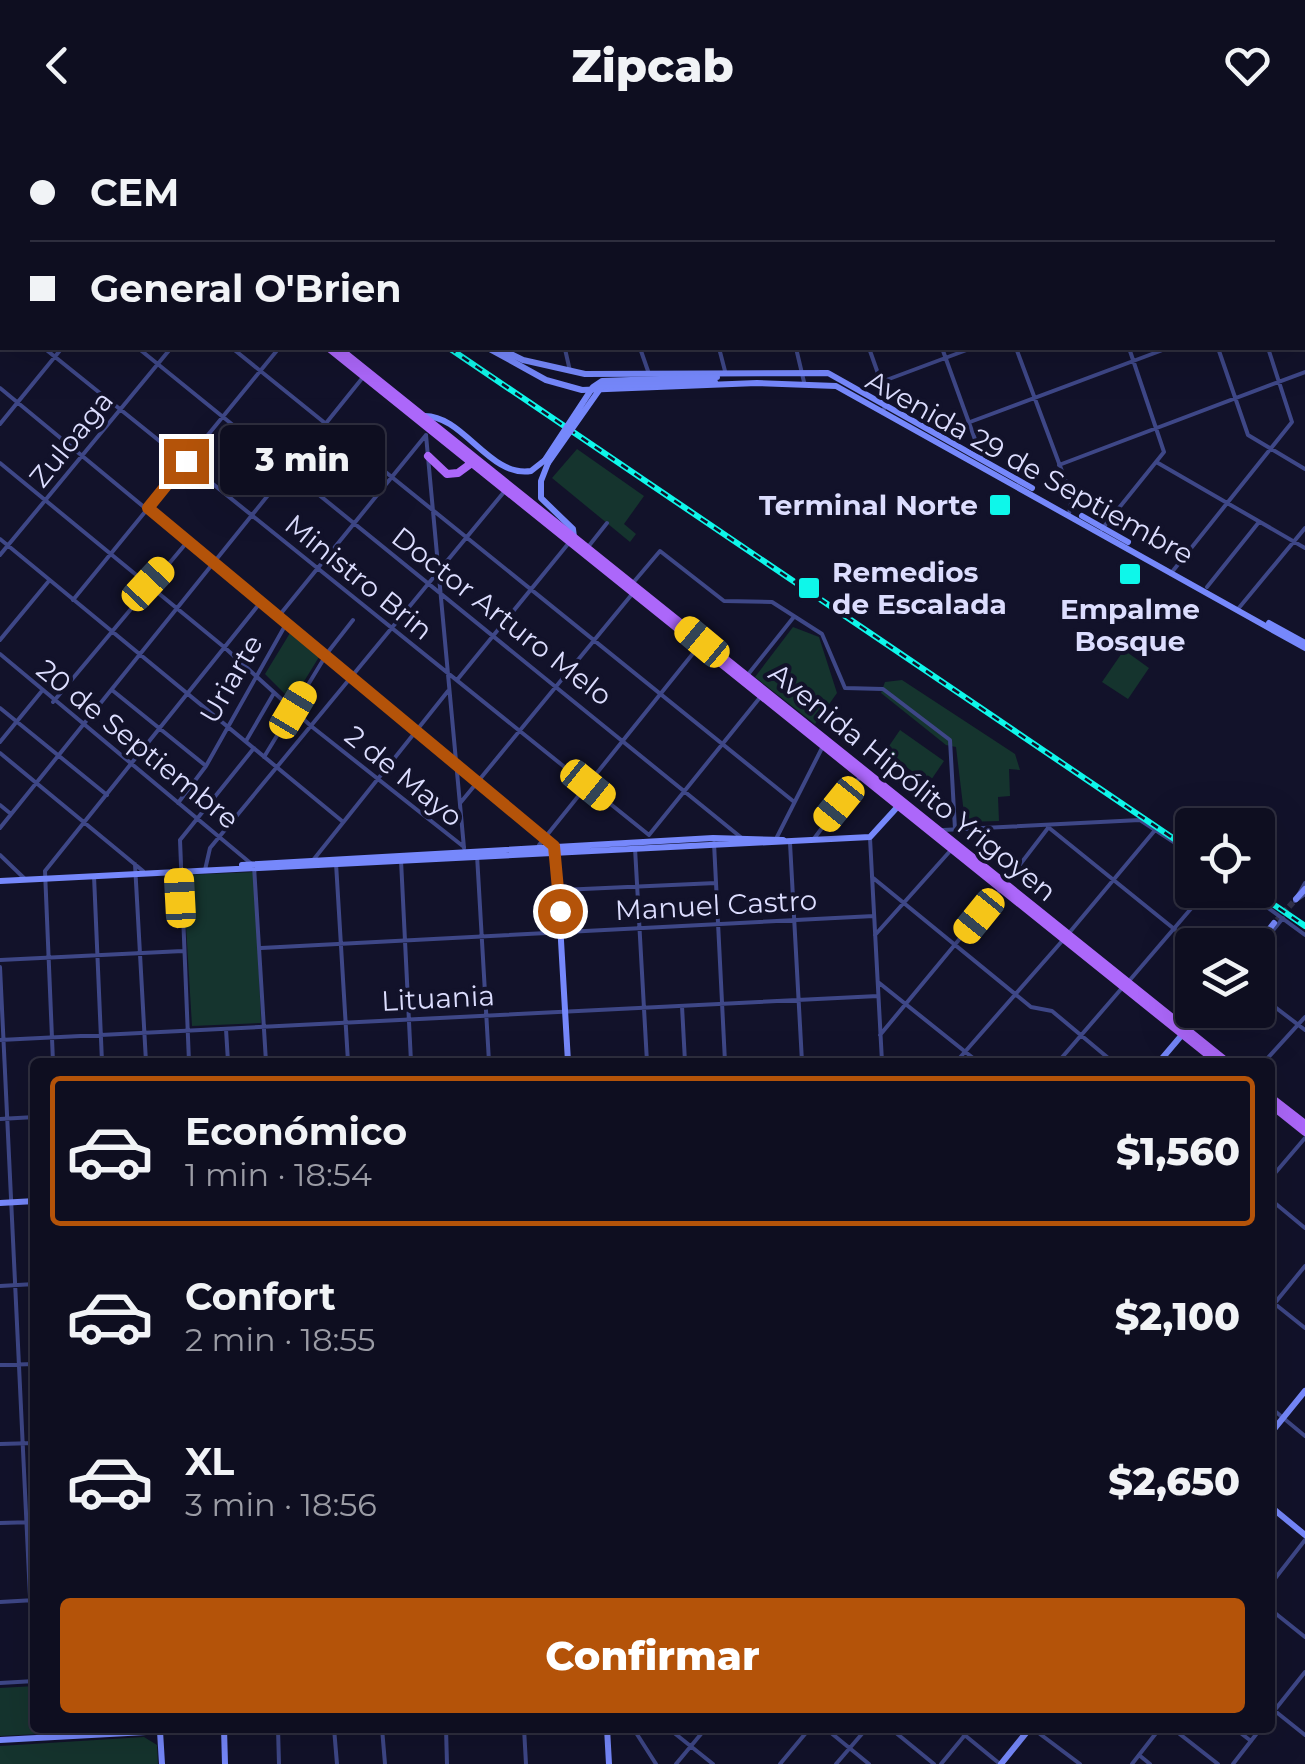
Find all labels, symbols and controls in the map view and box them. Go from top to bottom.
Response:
icon: back [30,38,85,93]
text: Zipcab [571,38,734,93]
icon: heart [1220,38,1275,93]
text: CEM [90,169,179,216]
text: General O'Brien [90,265,401,312]
street label: Avenida 29 de Septiembre [860,363,1200,571]
street label: Zuloaga [22,384,120,494]
callout: 3 min [221,426,386,496]
route end [164,439,209,484]
text: 3 min [255,440,350,479]
place label: Terminal Norte [759,488,978,522]
marker: Terminal Norte [987,492,1013,518]
street label: Ministro Brin [278,507,440,647]
street label: Doctor Arturo Melo [385,519,619,713]
car [117,552,179,616]
place label: Remedios de Escalada [832,555,1007,621]
marker: Empalme Bosque [1117,561,1143,587]
marker: Remedios de Escalada [796,575,822,601]
place label: Empalme Bosque [1060,592,1200,658]
car [669,611,735,673]
street label: Uriarte [192,629,270,729]
street label: 20 de Septiembre [30,652,246,836]
street label: Avenida Hipólito Yrigoyen [762,656,1064,908]
car [265,677,321,743]
street label: 2 de Mayo [338,718,470,834]
car [555,754,621,816]
car [808,771,870,837]
map controls [1175,808,1275,1028]
button: locate [1175,808,1275,908]
car [163,867,197,929]
street label: Manuel Castro [614,883,818,927]
car [948,883,1010,949]
route start [538,889,583,934]
button: layers [1175,928,1275,1028]
street label: Lituania [380,978,496,1018]
icon: car [65,1106,155,1196]
text: Económico [185,1108,407,1155]
text: $1,560 [1116,1128,1240,1175]
text: 1 min · 18:54 [185,1155,372,1194]
icon: car [65,1271,155,1361]
text: Confort [185,1273,336,1320]
text: $2,100 [1115,1293,1240,1340]
text: 2 min · 18:55 [185,1320,375,1359]
icon: car [65,1436,155,1526]
text: XL [185,1438,234,1485]
text: $2,650 [1108,1458,1240,1505]
text: 3 min · 18:56 [185,1485,377,1524]
button: Confirmar [60,1598,1245,1713]

